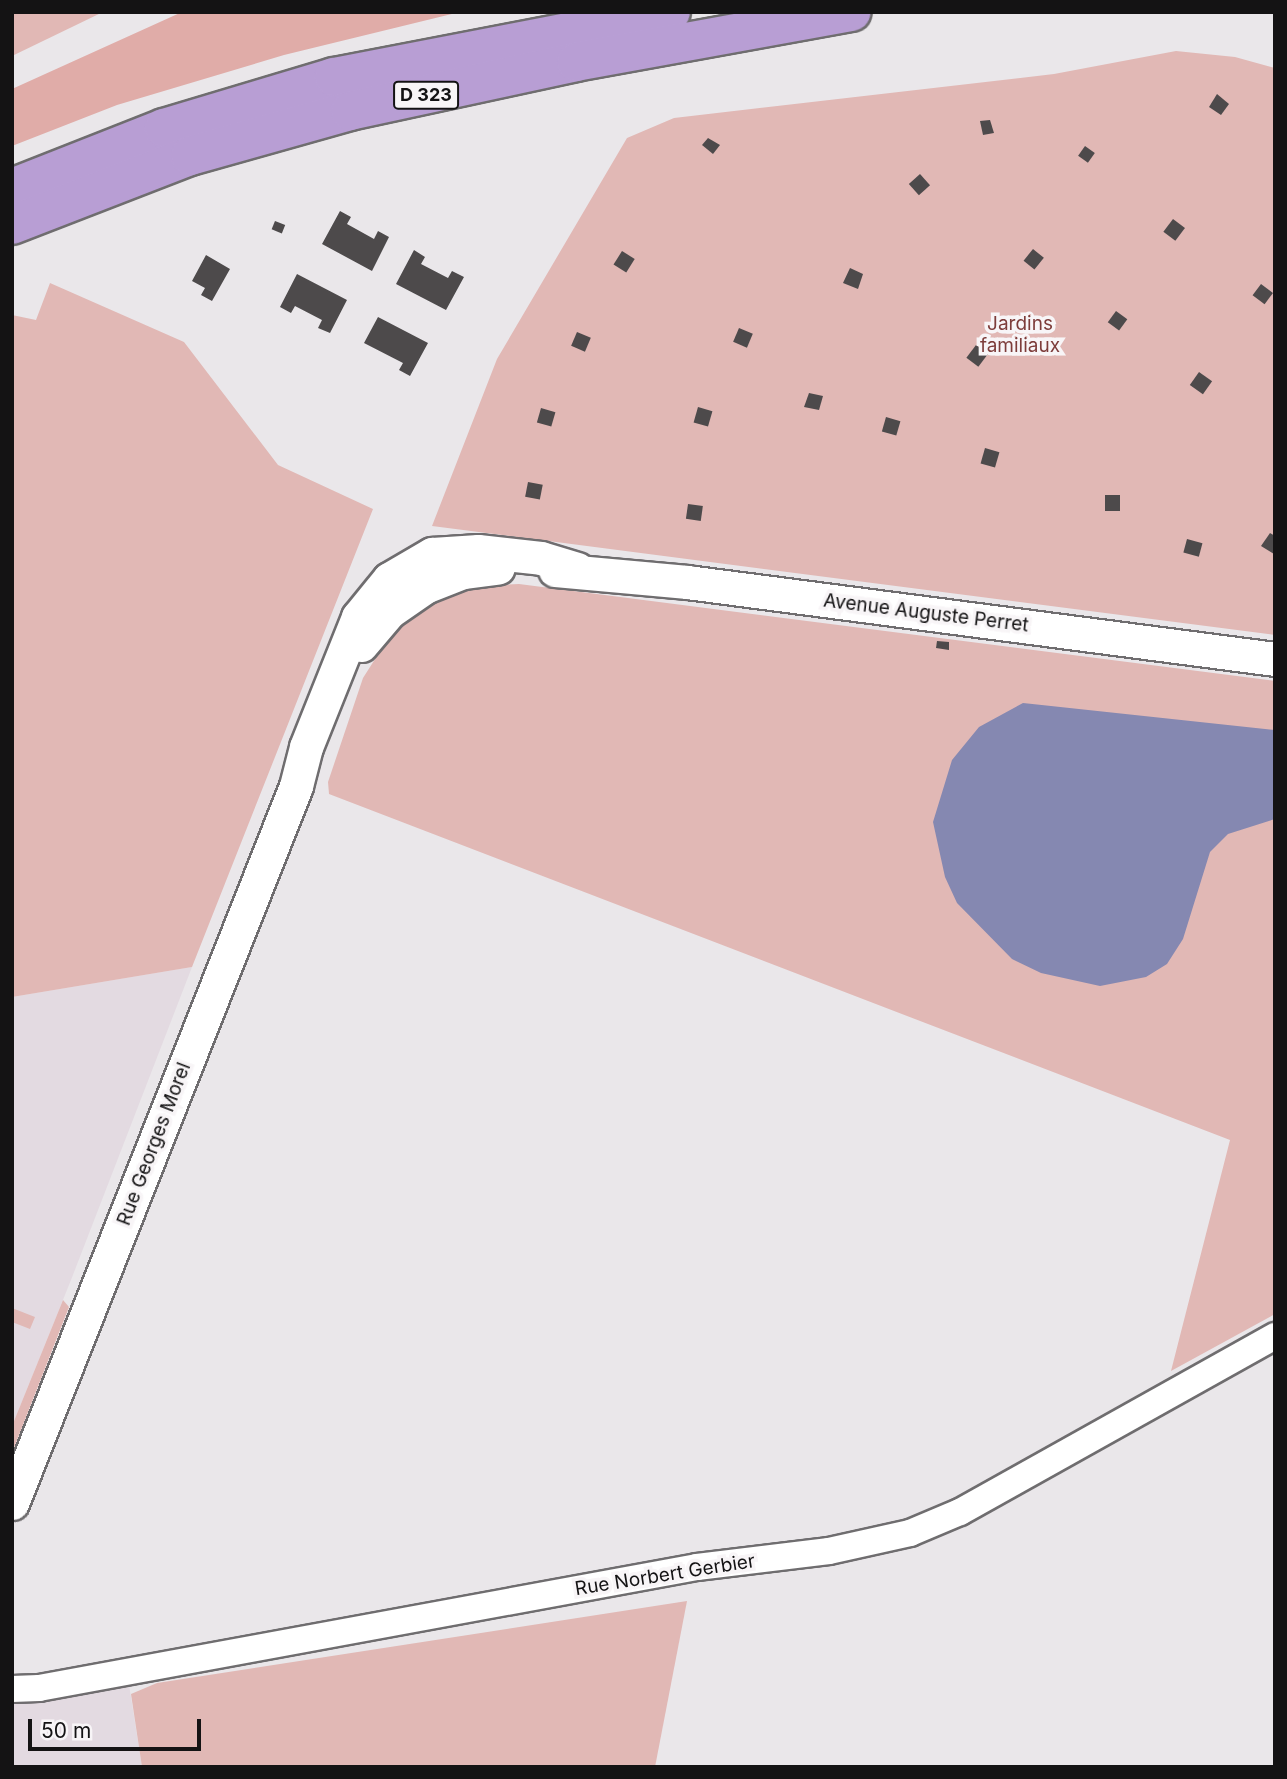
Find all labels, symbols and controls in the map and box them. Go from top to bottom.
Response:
road number: D 323 [393,80,459,110]
park label: Jardins familiaux [980,313,1060,357]
street label: Avenue Auguste Perret [822,589,1030,637]
street label: Rue Georges Morel [112,1059,196,1229]
street label: Rue Norbert Gerbier [573,1550,757,1600]
scale bar [32,1706,205,1750]
text: 50 m [41,1718,91,1743]

